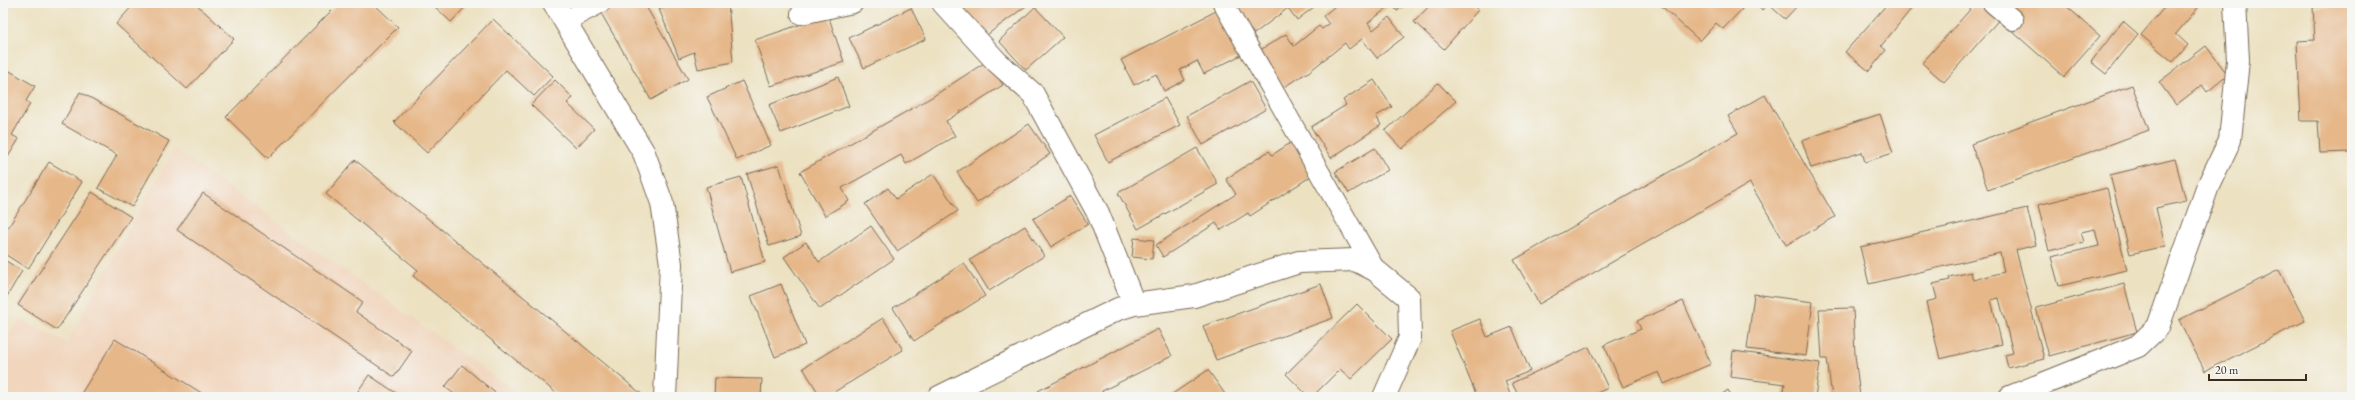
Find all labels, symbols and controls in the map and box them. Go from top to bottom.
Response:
scale bar [2209,356,2306,382]
text: 20 m [2215,362,2239,378]

